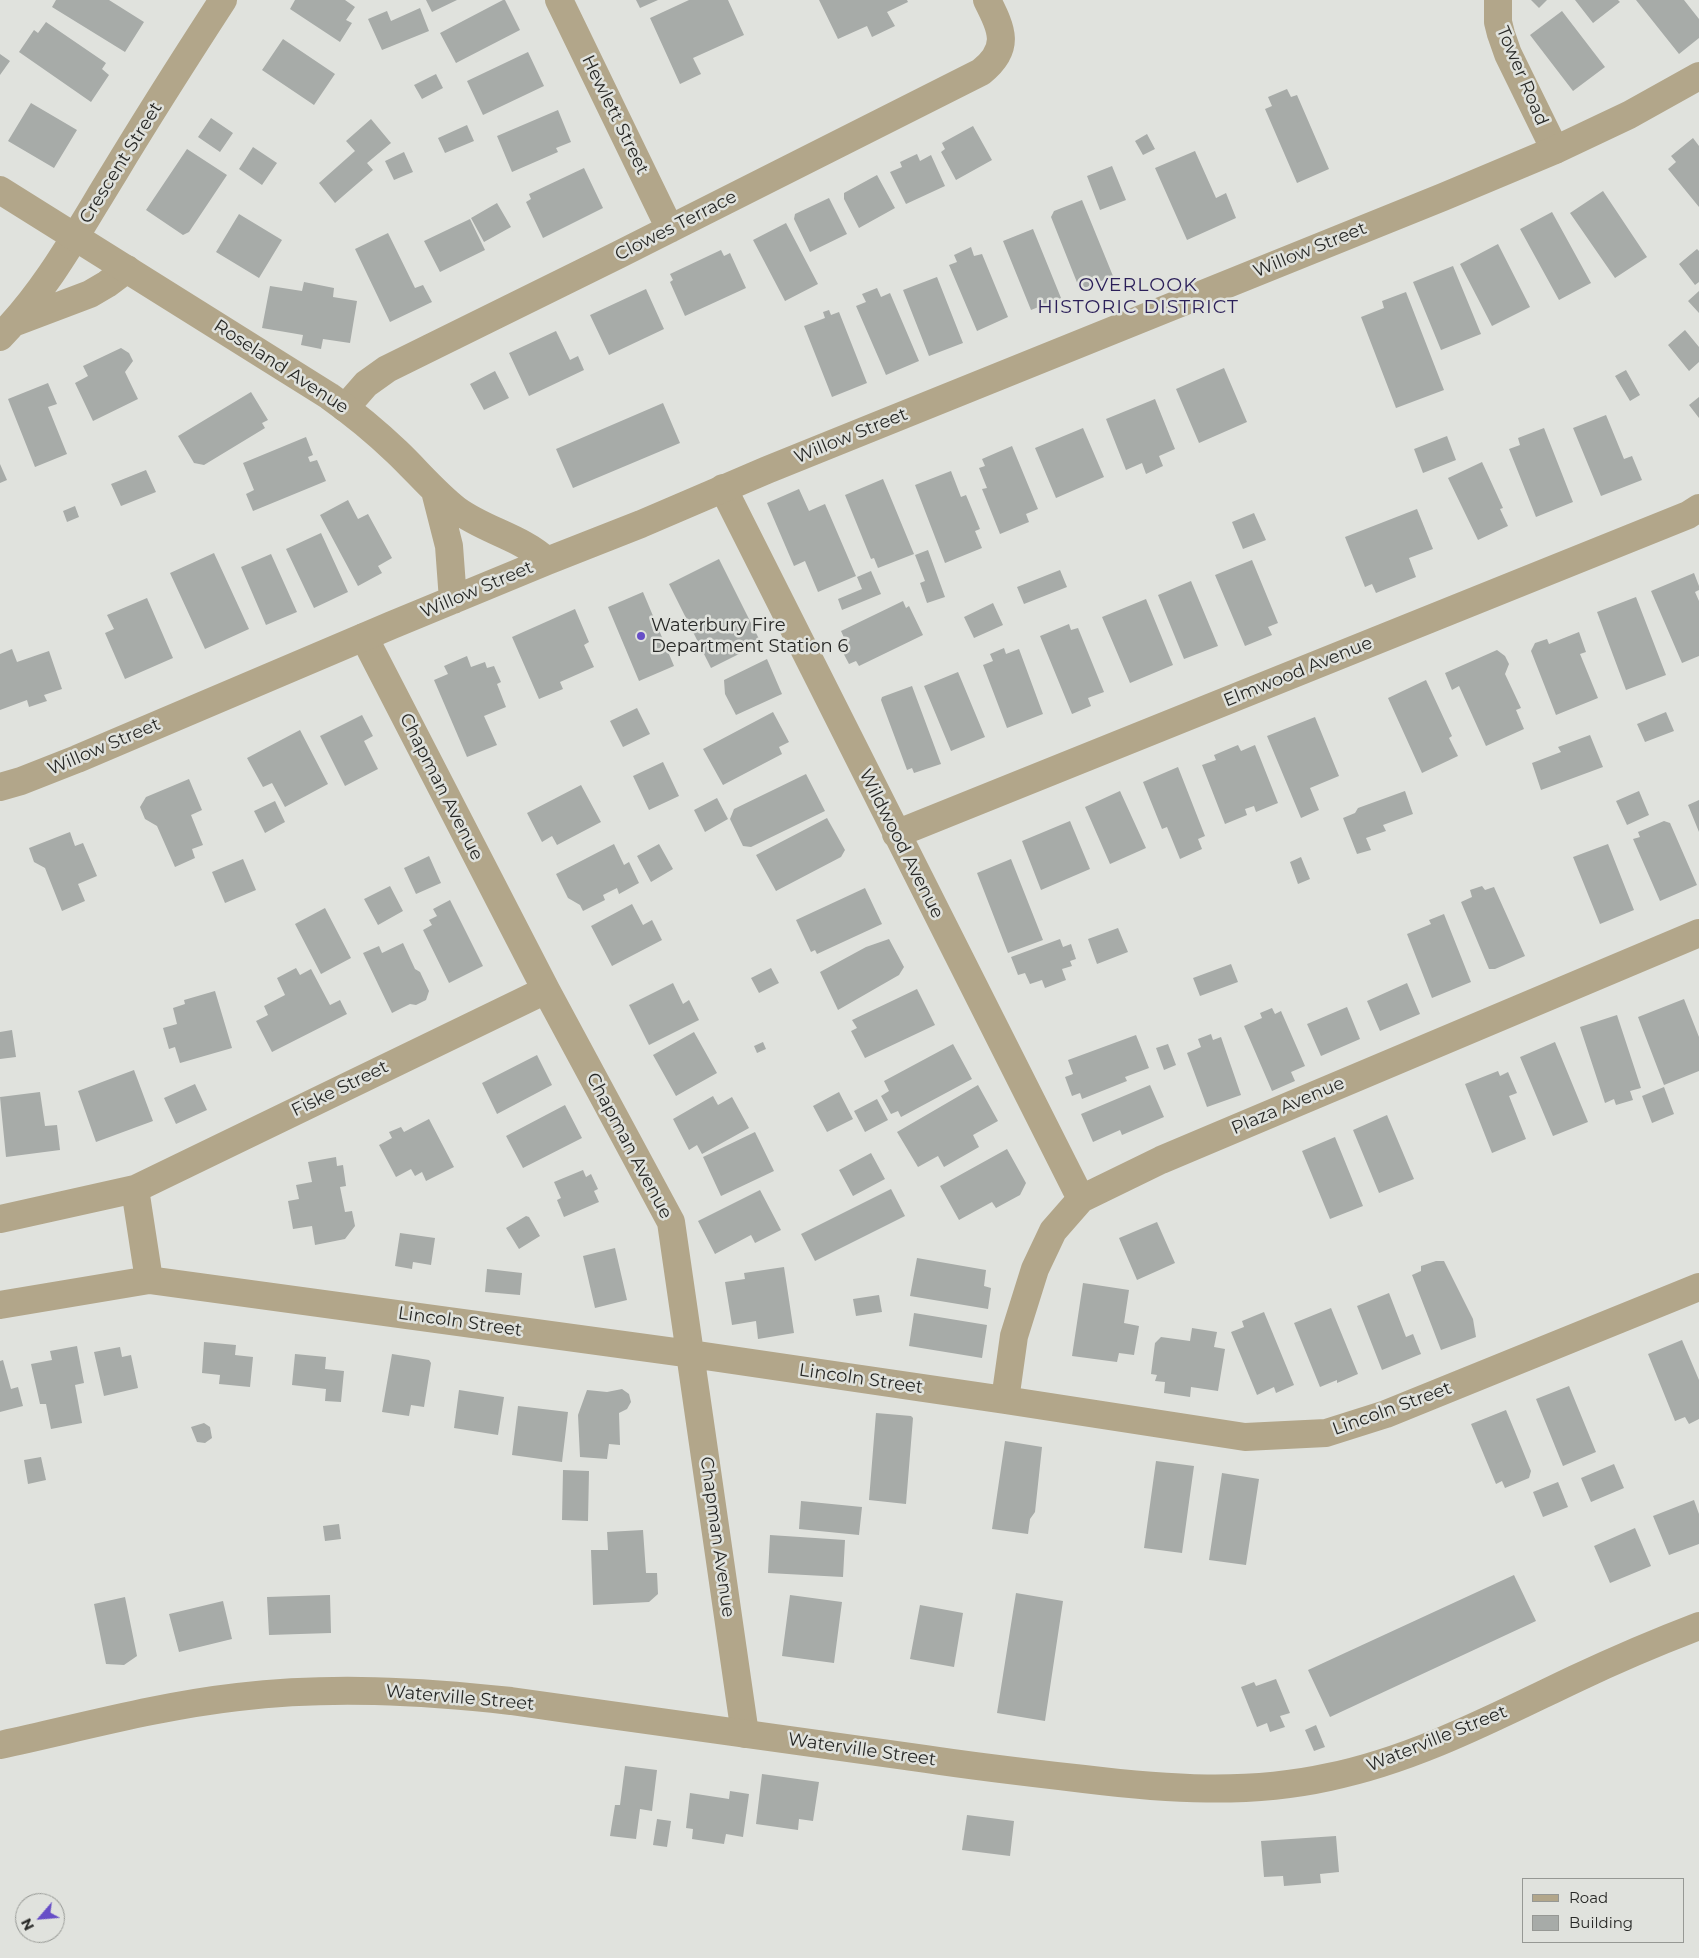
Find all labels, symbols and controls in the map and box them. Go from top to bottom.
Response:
street label: Tower Road [1491,23,1553,129]
street label: Hewlett Street [577,52,653,178]
street label: Crescent Street [75,98,167,228]
street label: Clowes Terrace [611,186,741,266]
street label: Willow Street [1250,217,1370,283]
district label: OVERLOOK HISTORIC DISTRICT [1035,274,1241,318]
street label: Roseland Avenue [210,315,352,419]
street label: Willow Street [791,403,911,469]
street label: Willow Street [417,557,537,623]
place label: Waterbury Fire Department Station 6 [651,615,848,658]
marker: Waterbury Fire Department Station 6 [635,630,647,642]
street label: Elmwood Avenue [1220,632,1376,712]
street label: Chapman Avenue [395,710,487,864]
street label: Willow Street [44,714,164,780]
street label: Wildwood Avenue [854,766,948,922]
street label: Fiske Street [288,1056,392,1122]
street label: Chapman Avenue [581,1069,677,1223]
street label: Plaza Avenue [1228,1072,1348,1140]
street label: Lincoln Street [397,1303,523,1341]
street label: Lincoln Street [798,1360,924,1398]
street label: Lincoln Street [1330,1377,1454,1441]
street label: Chapman Avenue [695,1455,739,1619]
street label: Waterville Street [385,1681,535,1715]
street label: Waterville Street [1364,1701,1510,1777]
street label: Waterville Street [787,1729,937,1771]
legend [1522,1878,1684,1943]
text: Road [1569,1888,1608,1907]
north arrow [15,1893,65,1943]
text: Building [1569,1913,1633,1932]
text: N [17,1915,38,1933]

